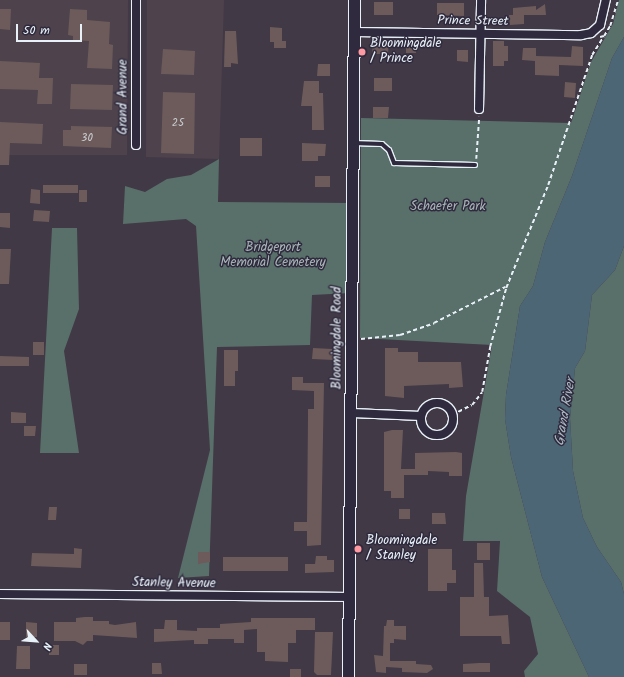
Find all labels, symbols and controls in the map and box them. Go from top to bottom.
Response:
street label: Prince Street [437,14,509,30]
scale bar [18,16,84,42]
text: 50 m [23,21,50,40]
place label: Bloomingdale / Prince [370,37,441,68]
marker: Bloomingdale / Prince [357,47,367,57]
street label: Grand Avenue [116,59,132,135]
house number: 25 [172,116,184,130]
house number: 30 [81,131,93,145]
park label: Schaefer Park [410,199,486,215]
park label: Bridgeport Memorial Cemetery [220,241,326,272]
street label: Bloomingdale Road [330,287,346,389]
water label: Grand River [551,377,579,447]
place label: Bloomingdale / Stanley [366,534,437,565]
marker: Bloomingdale / Stanley [353,544,363,554]
street label: Stanley Avenue [132,575,216,593]
north arrow [16,621,56,661]
text: N [37,639,56,653]

